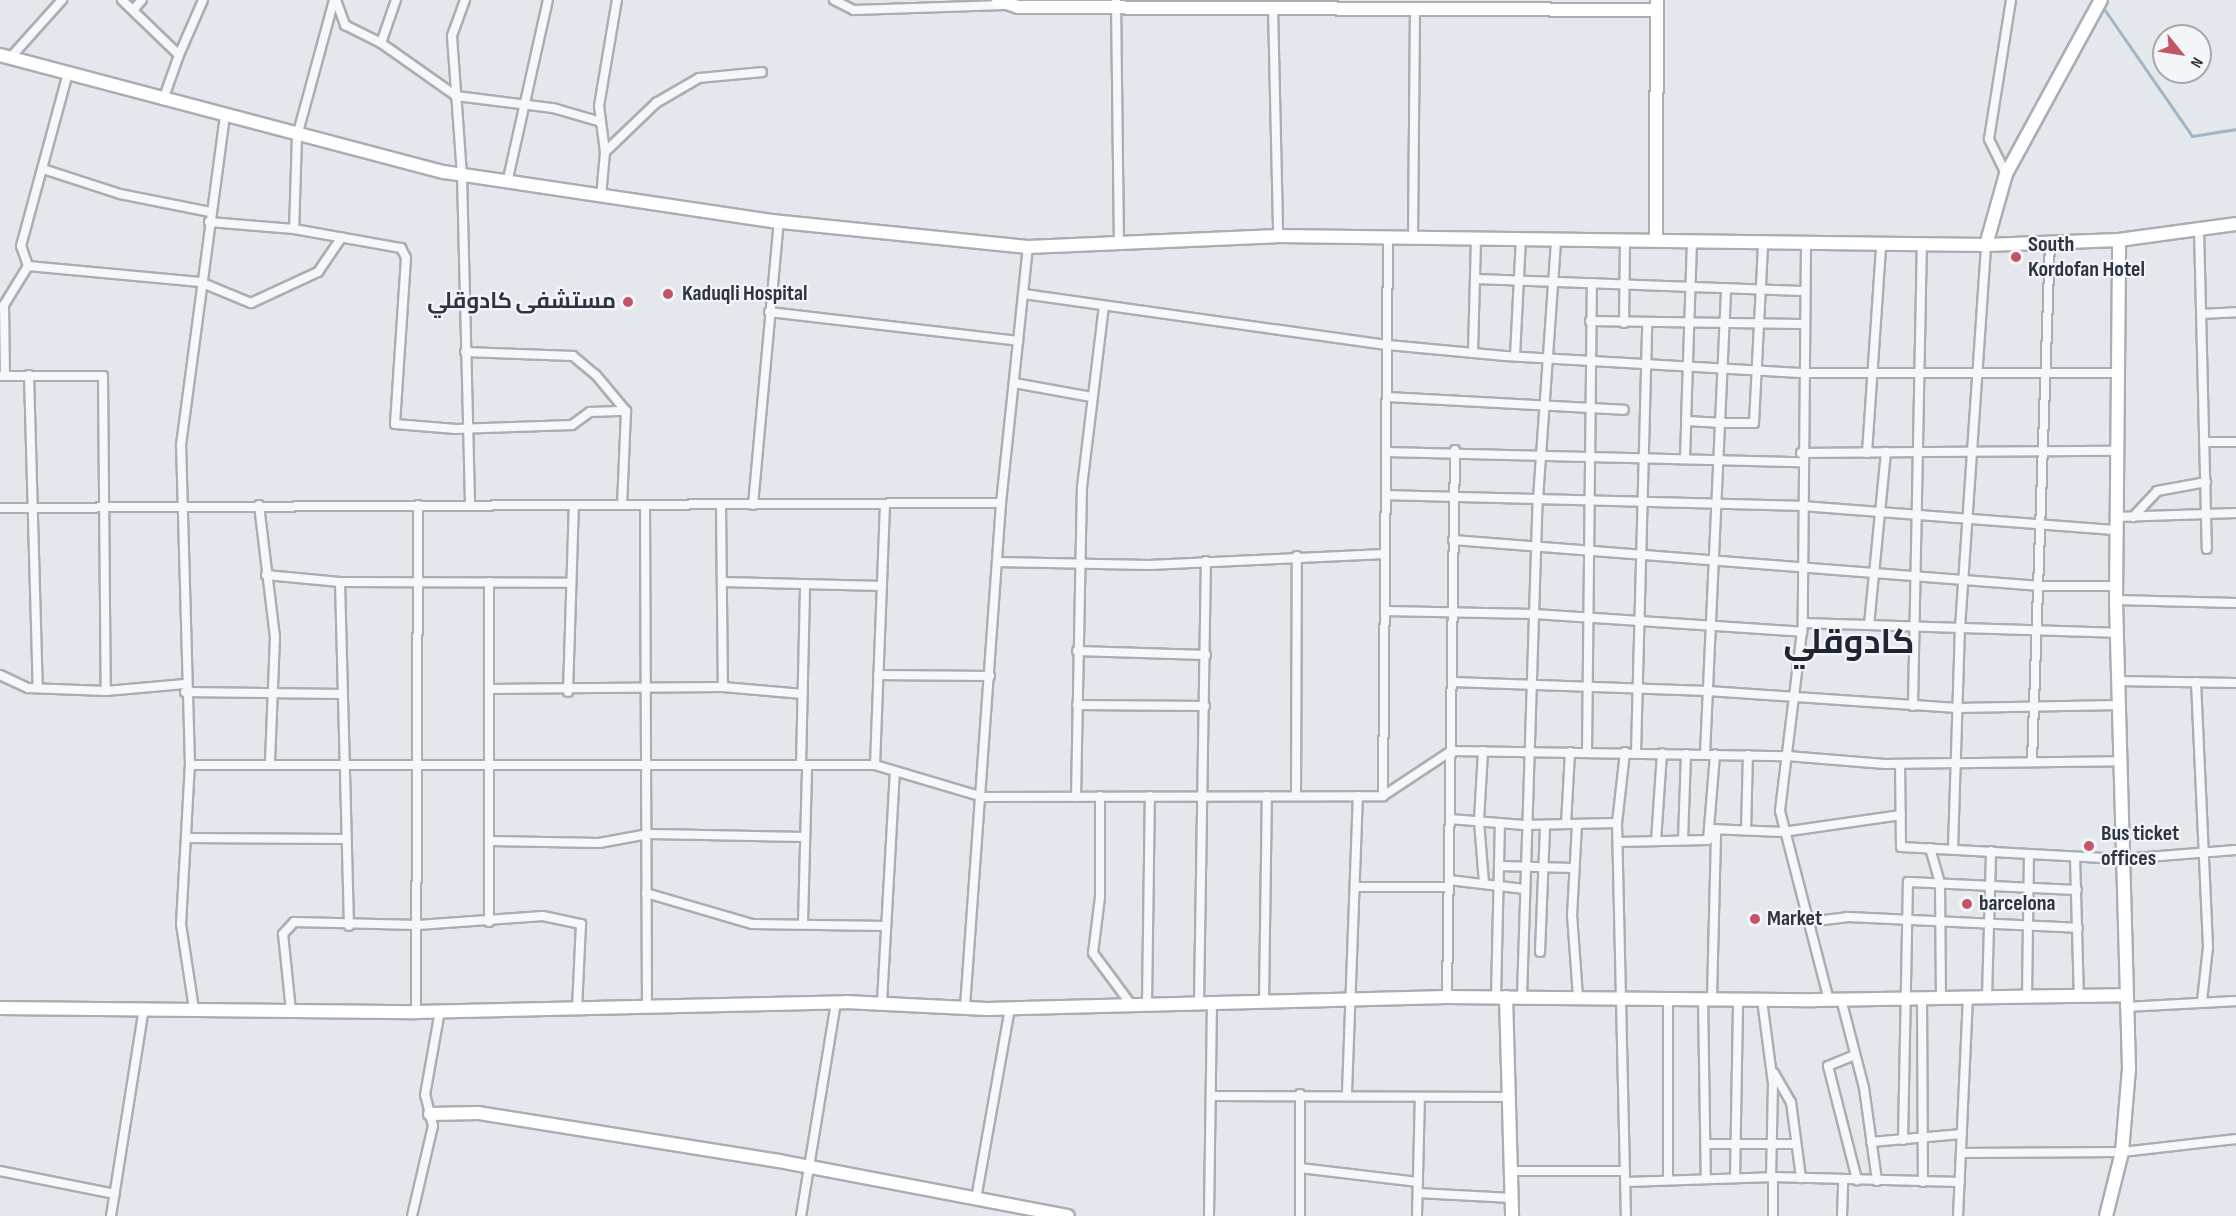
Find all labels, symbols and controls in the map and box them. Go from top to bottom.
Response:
north arrow [2152,24,2212,84]
text: N [2186,54,2207,71]
place label: South Kordofan Hotel [2028,231,2145,282]
marker: South Kordofan Hotel [2009,250,2023,264]
place label: Kaduqli Hospital [682,281,808,307]
marker: Kaduqli Hospital [659,285,677,303]
place label: مستشفى كادوقلي [427,289,616,315]
marker: مستشفى كادوقلي [621,295,635,309]
district label: كادوقلي [1784,623,1914,663]
place label: Bus ticket offices [2101,820,2179,872]
marker: Bus ticket offices [2082,839,2096,853]
place label: barcelona [1979,891,2056,917]
marker: barcelona [1960,897,1974,911]
place label: Market [1767,906,1822,932]
marker: Market [1748,912,1762,926]

